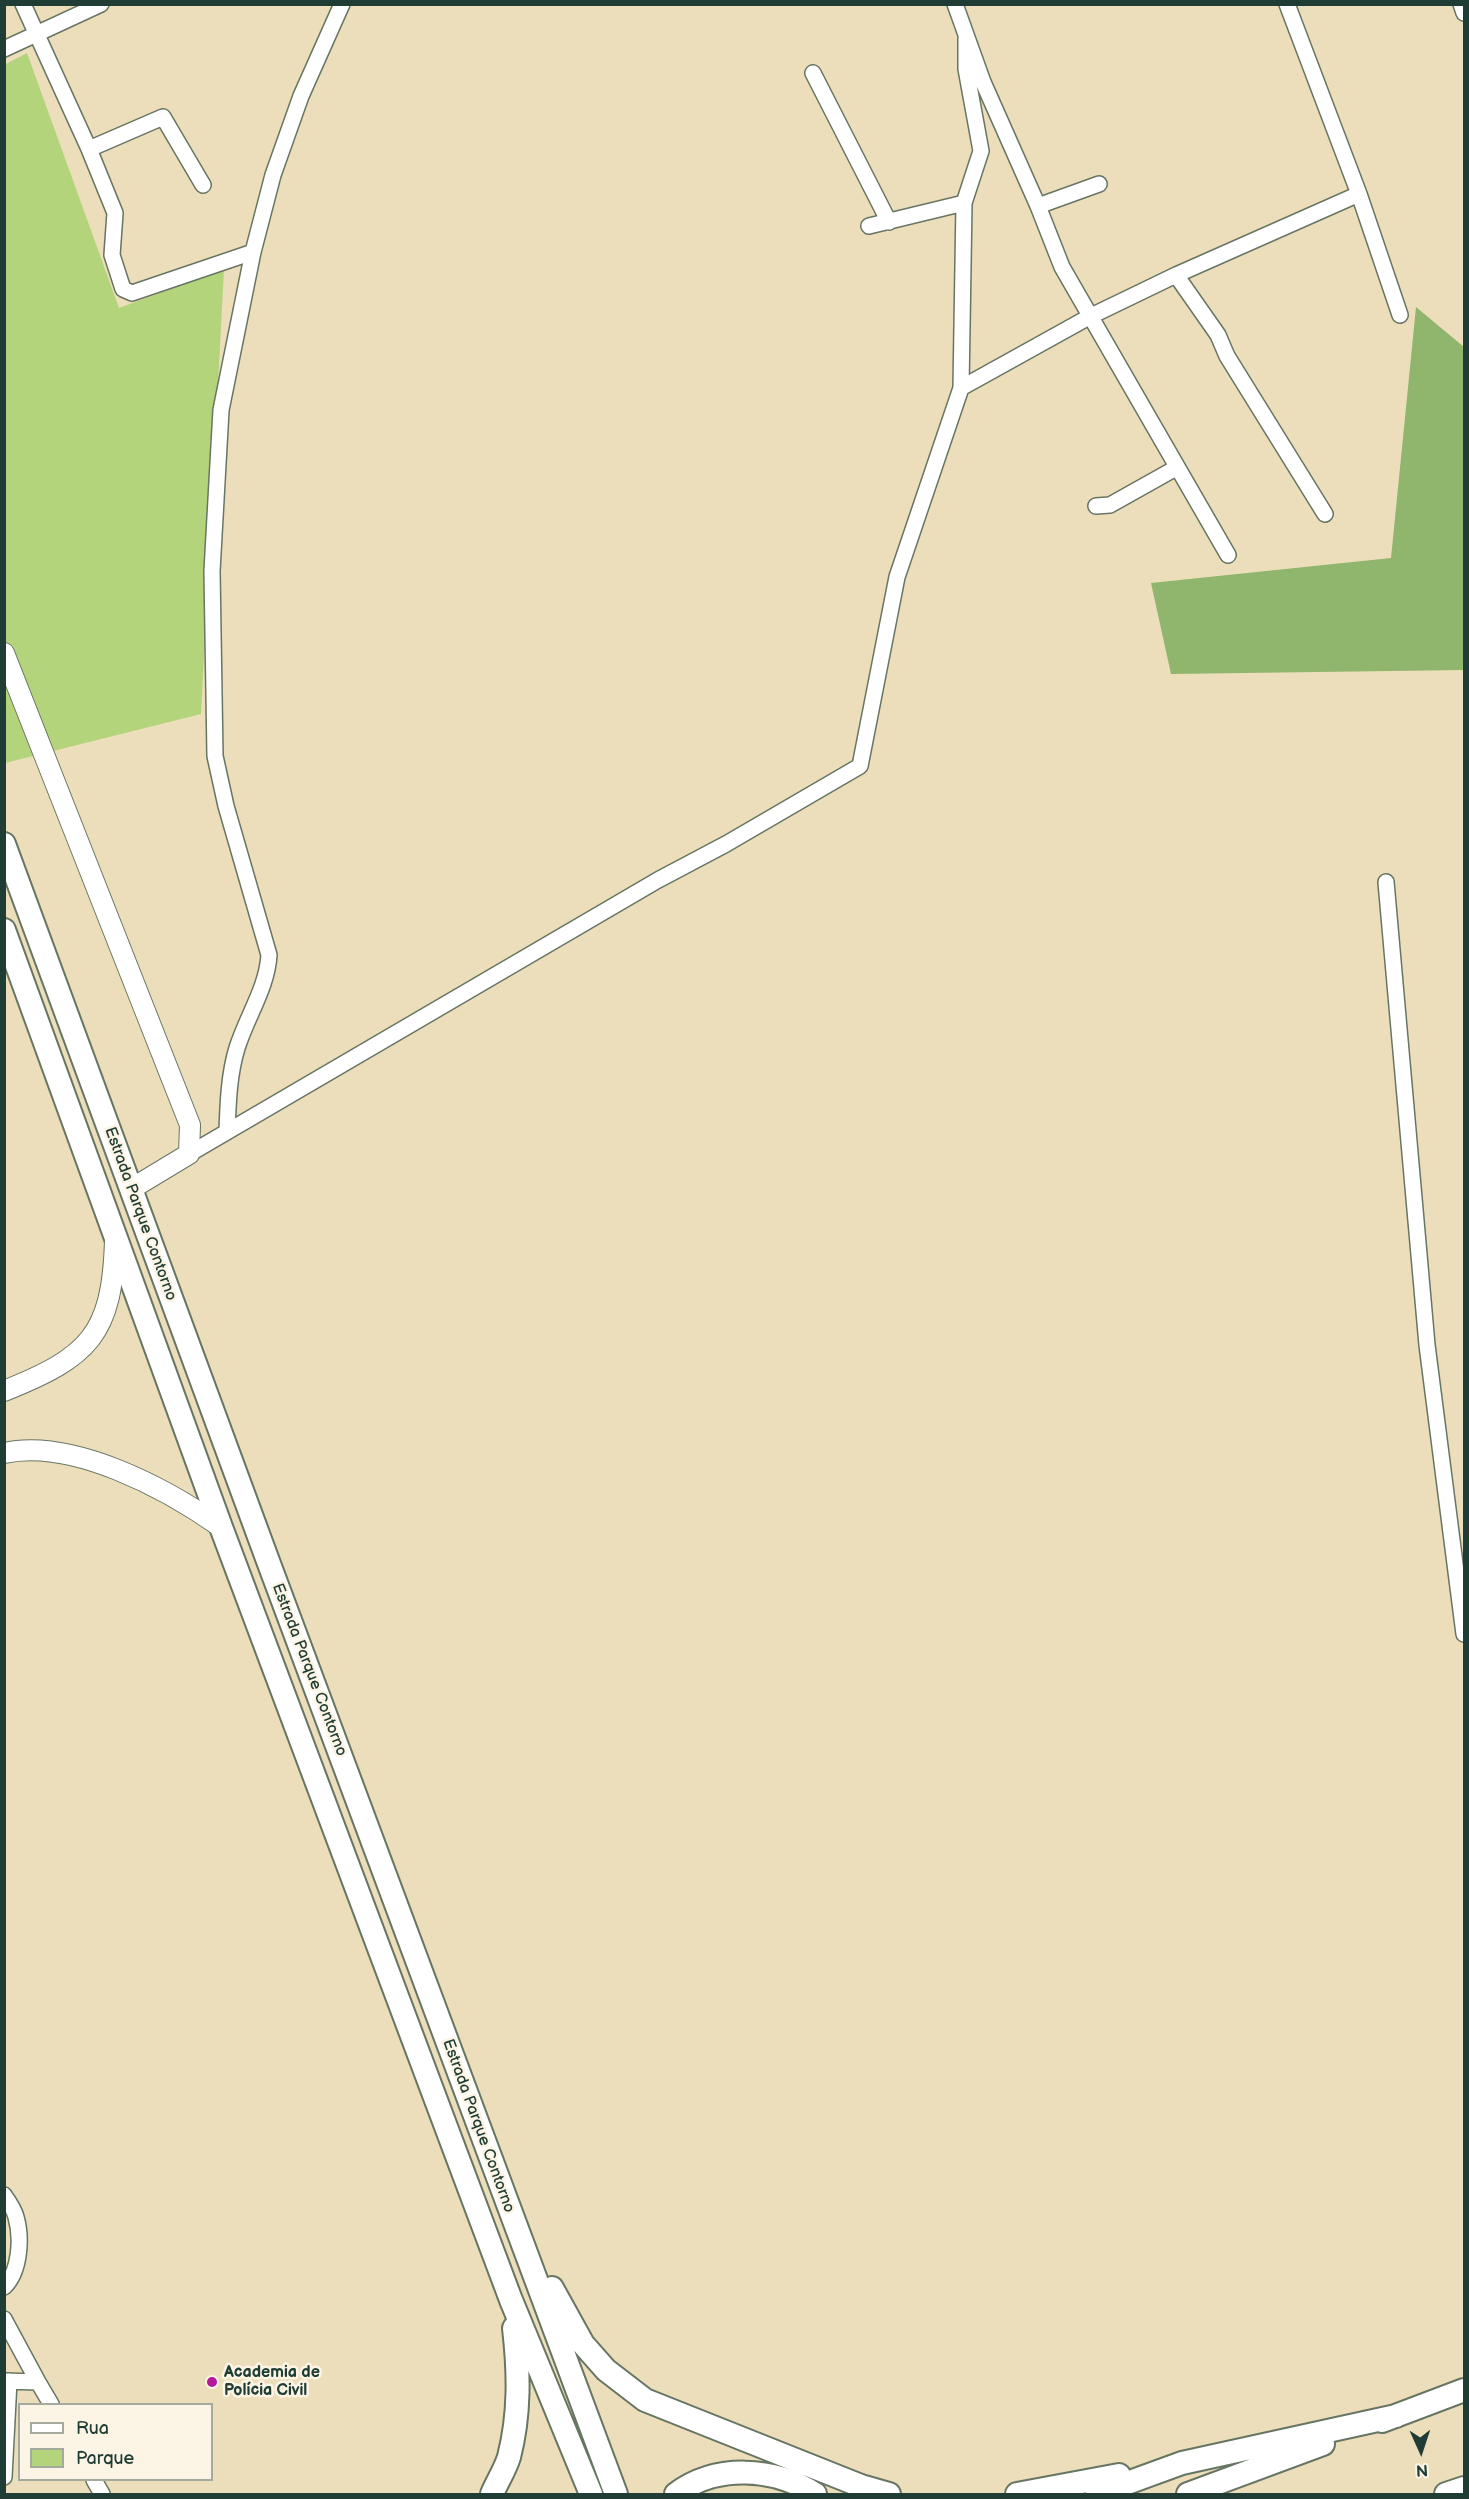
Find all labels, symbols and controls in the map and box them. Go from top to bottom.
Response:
street label: Estrada Parque Contorno [100,1125,180,1303]
street label: Estrada Parque Contorno [267,1581,351,1759]
street label: Estrada Parque Contorno [438,2037,518,2215]
place label: Academia de Polícia Civil [224,2363,320,2401]
marker: Academia de Polícia Civil [205,2375,219,2389]
legend [18,2403,213,2481]
text: Rua [76,2418,109,2439]
north arrow [1391,2421,1451,2481]
text: Parque [76,2448,134,2469]
text: N [1415,2460,1428,2479]

